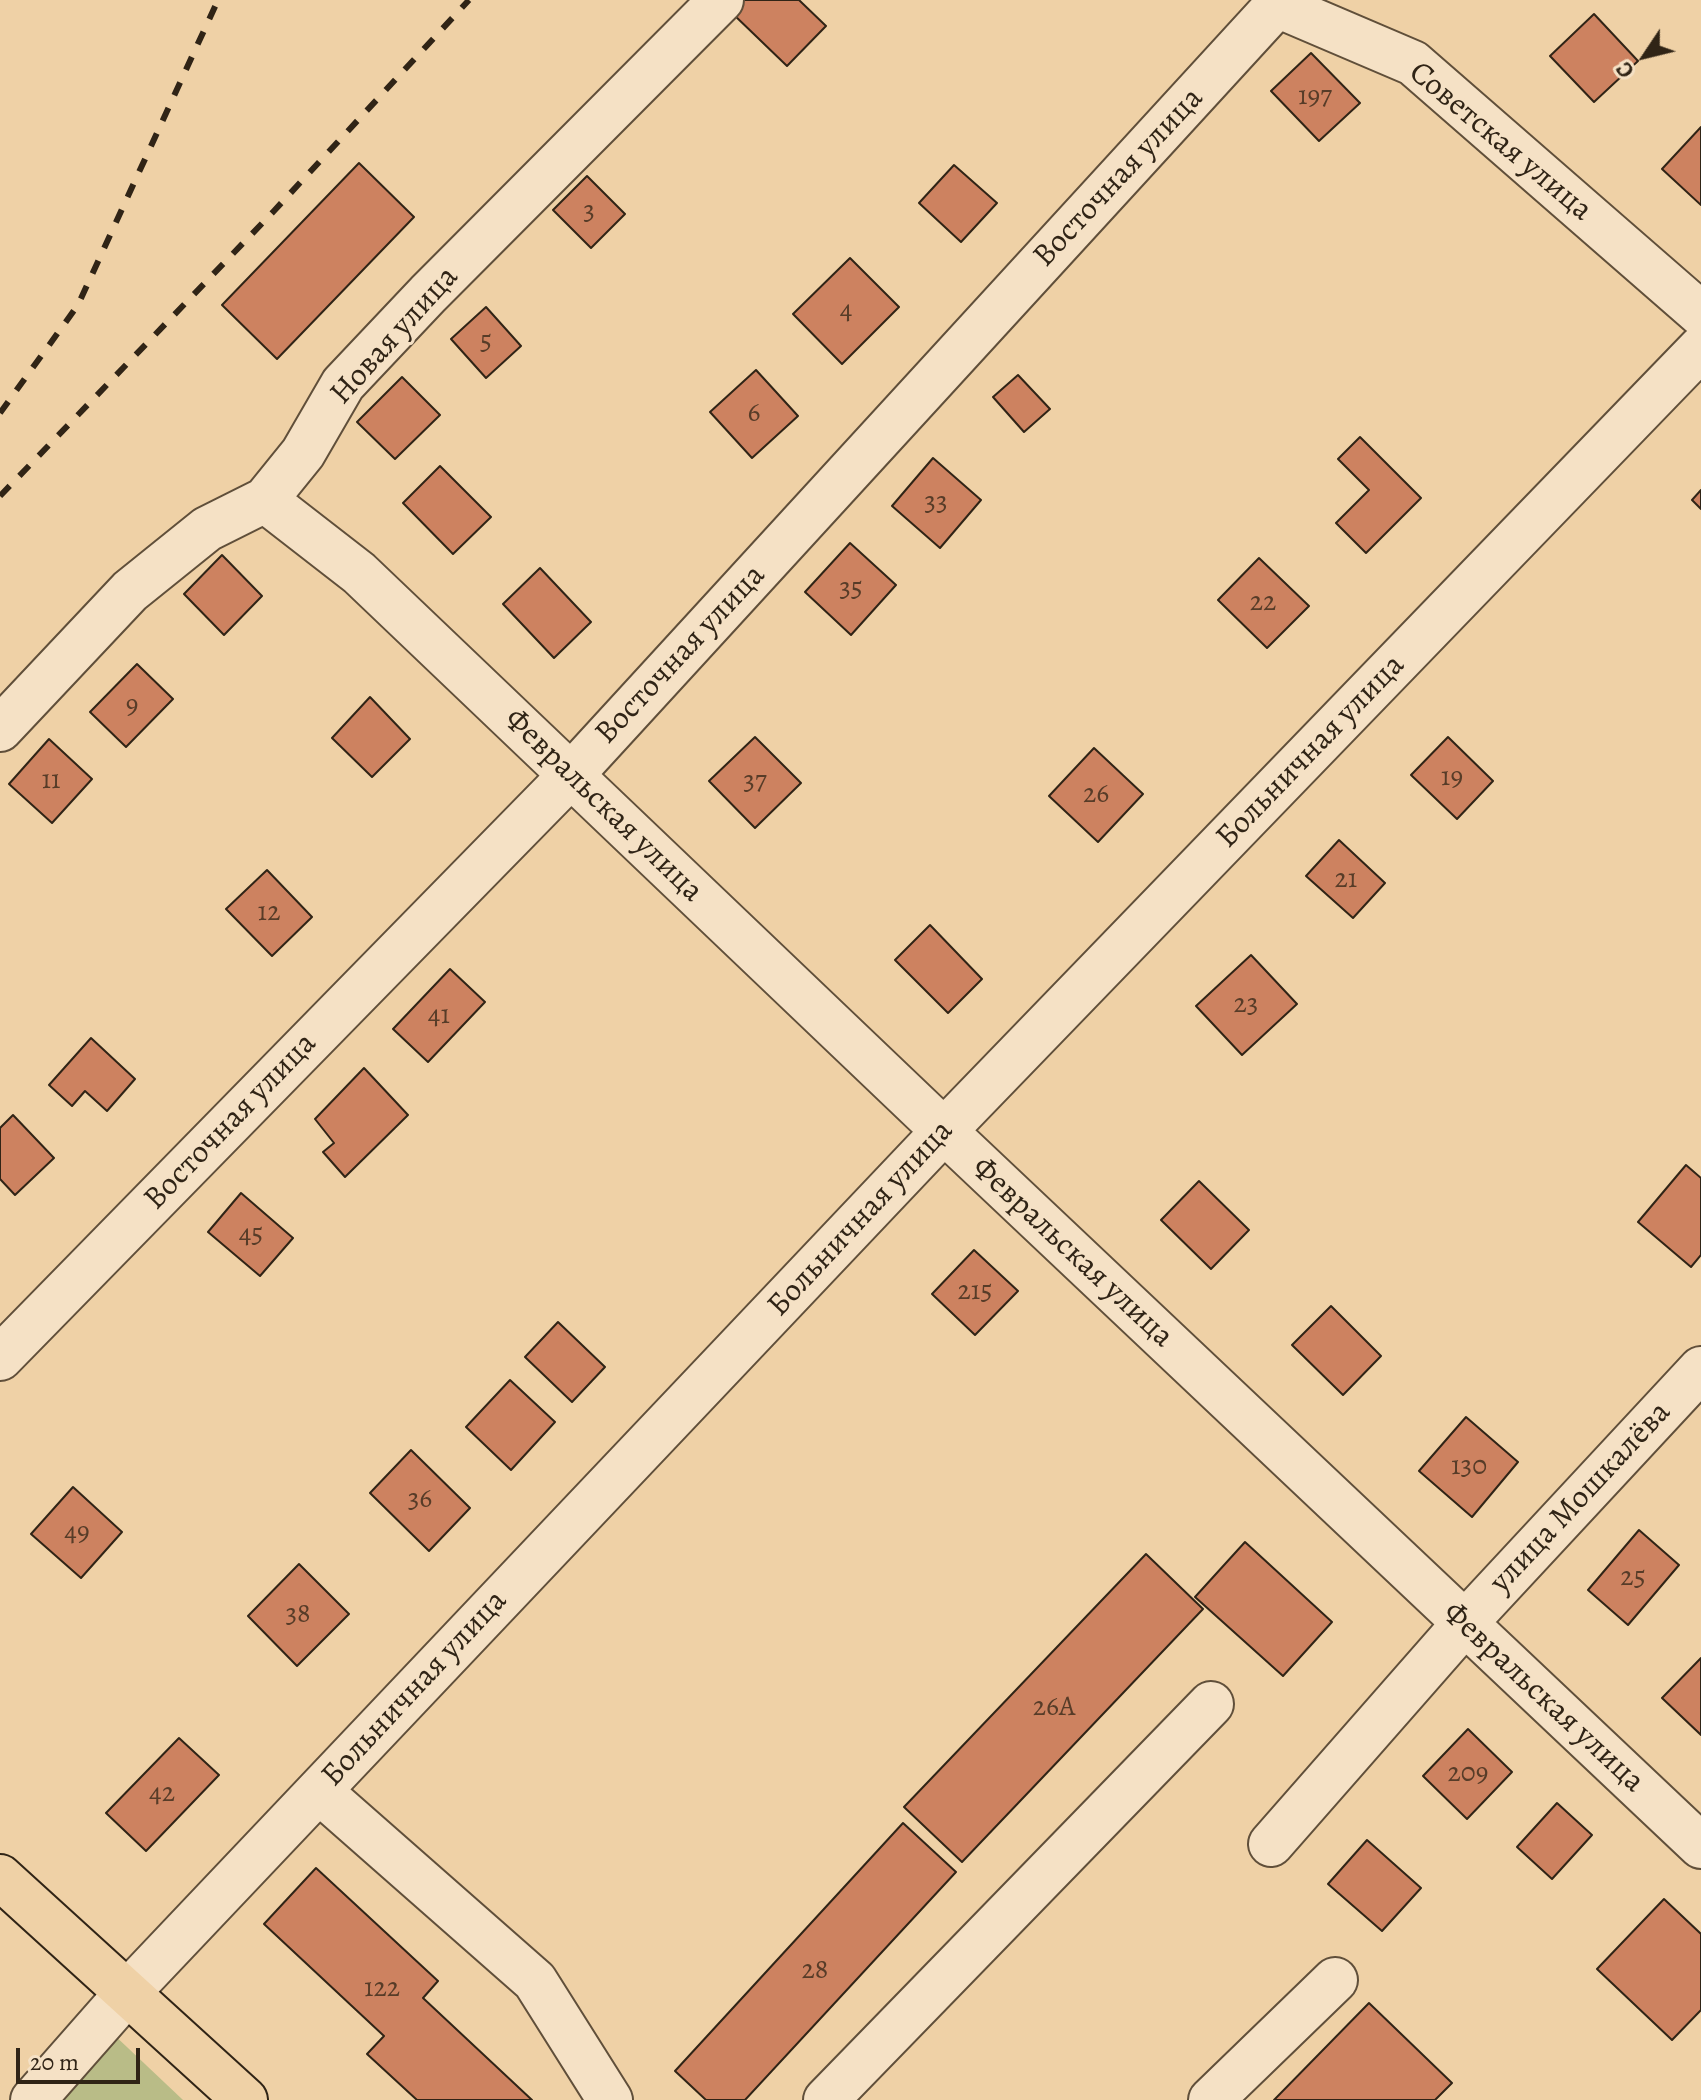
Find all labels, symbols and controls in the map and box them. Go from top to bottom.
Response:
north arrow [1605,16,1685,96]
street label: Советская улица [1400,54,1600,230]
text: С [1609,56,1642,84]
street label: Восточная улица [1026,80,1212,276]
house number: 197 [1298,80,1332,114]
house number: 3 [583,195,595,229]
street label: Новая улица [323,259,467,413]
house number: 4 [840,294,852,328]
house number: 5 [480,325,492,359]
house number: 6 [748,397,760,431]
house number: 33 [924,486,948,520]
street label: Восточная улица [588,557,774,753]
house number: 35 [839,572,863,606]
house number: 22 [1250,586,1276,620]
street label: Больничная улица [1209,647,1413,857]
house number: 9 [126,689,138,723]
street label: Февральская улица [495,701,711,911]
house number: 19 [1441,761,1463,795]
house number: 11 [41,764,61,798]
house number: 37 [743,765,767,799]
house number: 26 [1083,778,1109,812]
house number: 21 [1335,863,1357,897]
house number: 12 [258,896,280,930]
house number: 23 [1234,988,1258,1022]
house number: 41 [428,999,450,1033]
street label: Восточная улица [137,1025,325,1219]
street label: Больничная улица [760,1113,962,1325]
street label: Февральская улица [963,1150,1181,1356]
house number: 45 [239,1218,263,1252]
house number: 215 [958,1275,992,1309]
street label: улица Мошкалёва [1482,1394,1680,1602]
house number: 130 [1451,1450,1487,1484]
house number: 36 [408,1483,432,1517]
house number: 49 [64,1516,90,1550]
house number: 25 [1620,1561,1646,1595]
street label: Больничная улица [314,1583,516,1795]
street label: Февральская улица [1434,1595,1652,1801]
house number: 38 [285,1598,311,1632]
house number: 26А [1033,1691,1075,1725]
house number: 209 [1448,1757,1488,1791]
house number: 42 [149,1777,175,1811]
house number: 28 [802,1954,828,1988]
house number: 122 [364,1972,400,2006]
scale bar [20,2032,144,2082]
text: 20 m [30,2046,79,2078]

